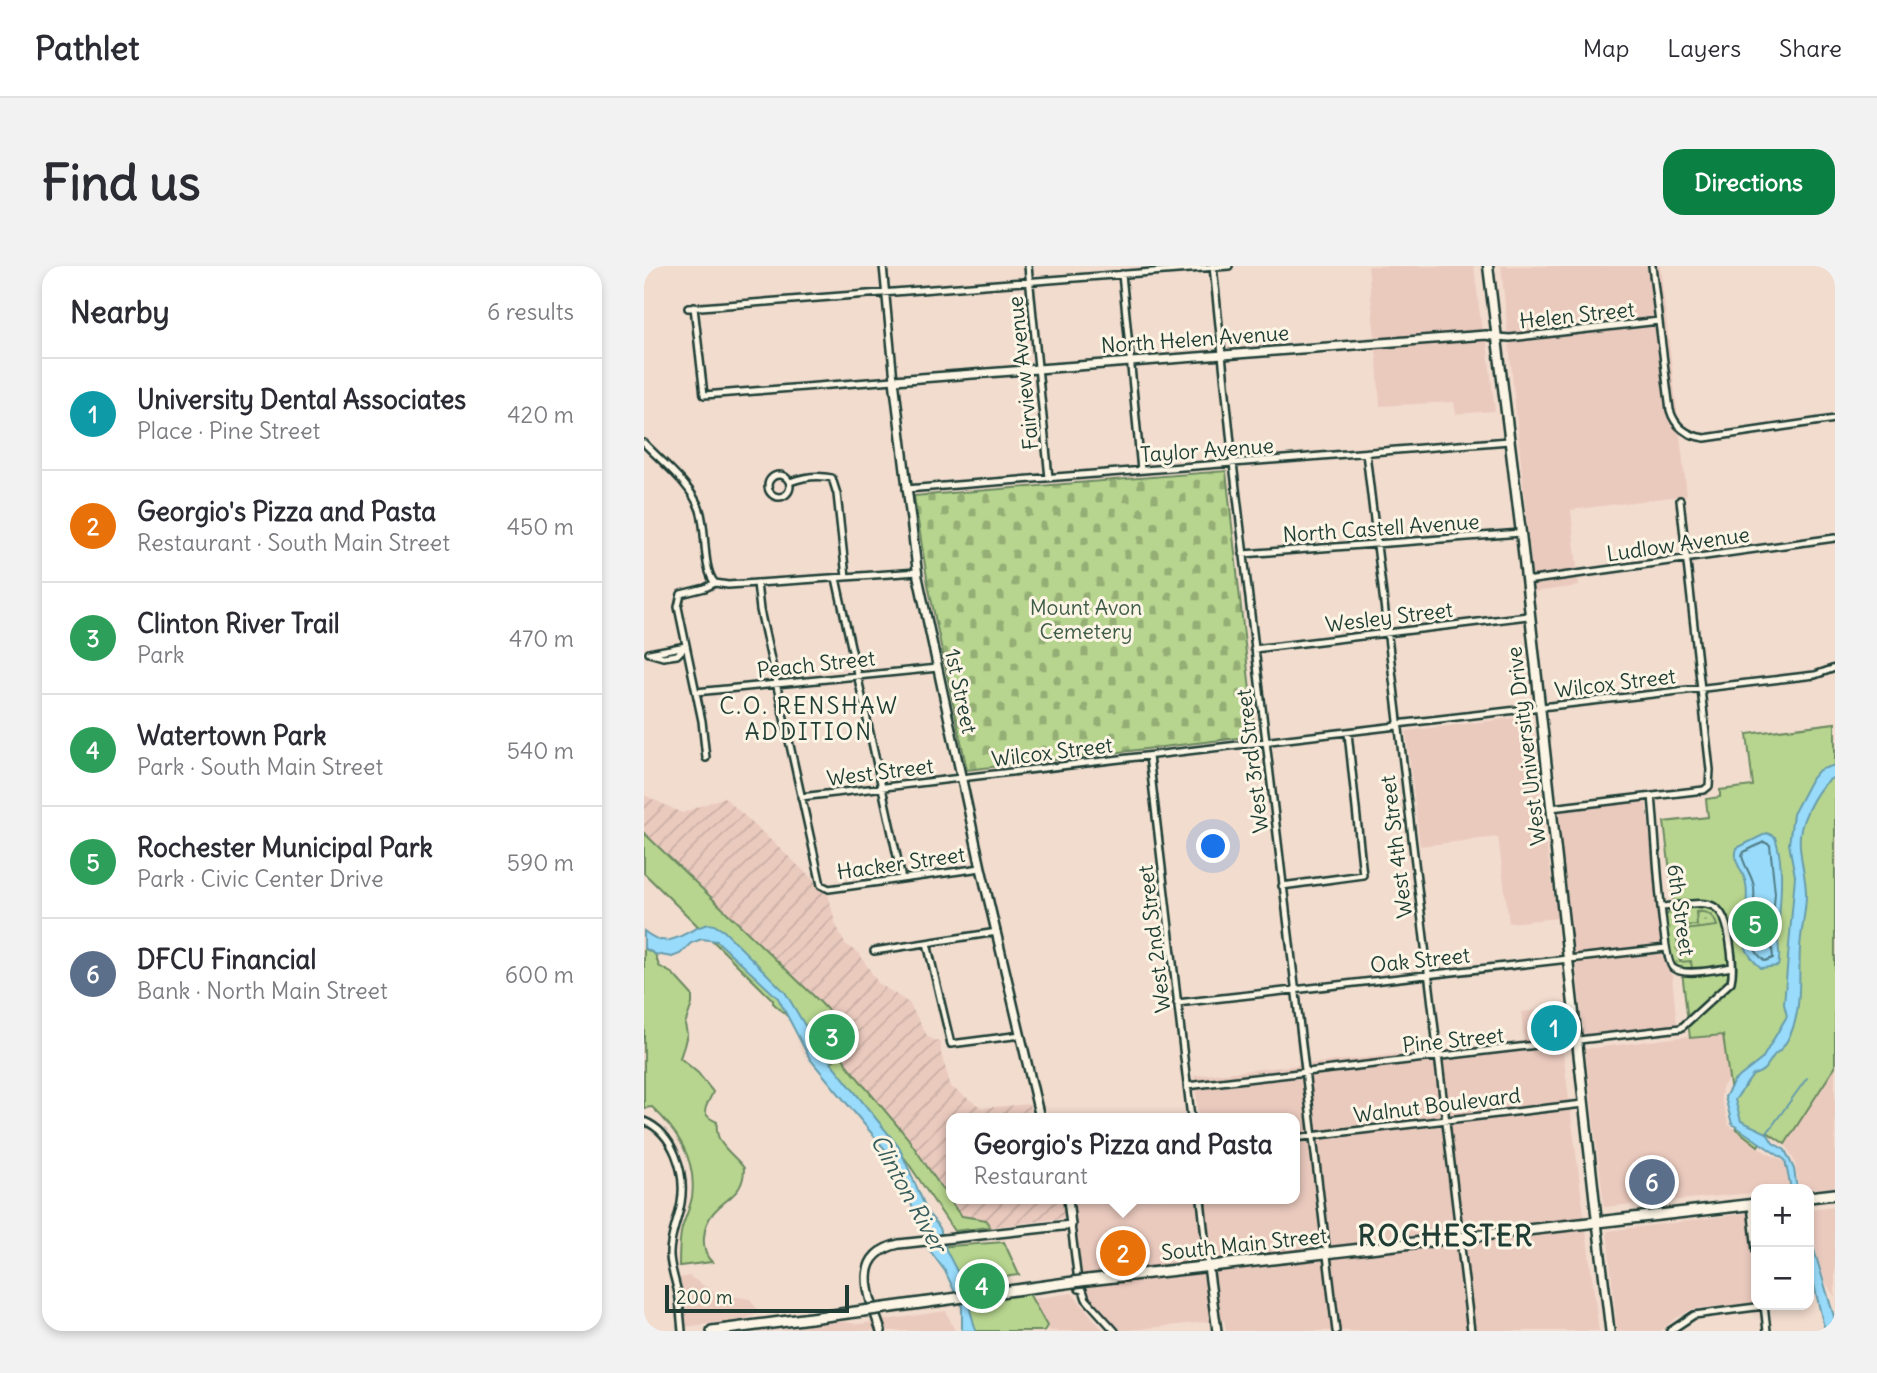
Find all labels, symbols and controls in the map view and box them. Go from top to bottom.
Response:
text: Pathlet [35,27,139,69]
text: Map [1583,33,1629,63]
text: Layers [1667,33,1741,63]
text: Share [1779,33,1842,63]
button: Directions [1663,149,1835,215]
text: Find us [42,152,200,213]
text: Nearby [70,293,170,331]
street label: Fairview Avenue [1002,295,1044,451]
street label: Helen Street [1518,296,1636,334]
text: 6 results [487,297,574,326]
street label: North Helen Avenue [1100,319,1290,359]
text: University Dental Associates [137,383,466,416]
text: 1 [88,400,98,429]
text: 420 m [507,400,574,429]
text: Place · Pine Street [137,416,320,445]
street label: Taylor Avenue [1139,432,1275,468]
text: Georgio's Pizza and Pasta [137,495,436,528]
street label: North Castell Avenue [1282,508,1480,548]
text: 2 [87,512,99,541]
text: 450 m [507,512,574,541]
street label: Ludlow Avenue [1605,521,1751,567]
text: Restaurant · South Main Street [137,528,450,557]
park label: Mount Avon Cemetery [1030,594,1142,645]
street label: Wesley Street [1324,596,1454,638]
text: Clinton River Trail [137,607,340,640]
text: 3 [86,624,100,653]
text: 470 m [509,624,574,653]
text: Park [137,640,185,669]
street label: Peach Street [755,644,877,684]
street label: West University Drive [1500,645,1552,847]
street label: 1st Street [939,646,983,736]
street label: Wilcox Street [1553,662,1677,704]
street label: West 3rd Street [1230,687,1274,835]
district label: C.O. RENSHAW ADDITION [719,691,899,746]
text: Watertown Park [137,719,327,752]
street label: Wilcox Street [990,731,1114,773]
text: 4 [86,736,100,765]
text: 540 m [507,736,574,765]
text: Park · South Main Street [137,752,383,781]
street label: West Street [825,752,935,792]
street label: West 4th Street [1374,774,1418,920]
your location [1196,829,1230,863]
text: Rochester Municipal Park [137,831,433,864]
street label: Hacker Street [835,841,967,885]
text: 5 [86,848,100,877]
text: 590 m [507,848,574,877]
street label: 6th Street [1661,862,1701,958]
text: Park · Civic Center Drive [137,864,384,893]
street label: West 2nd Street [1132,864,1176,1014]
pin: 5 [1732,898,1778,950]
street label: Oak Street [1369,941,1471,979]
text: DFCU Financial [137,943,316,976]
text: 6 [86,960,100,989]
text: 600 m [505,960,574,989]
text: Bank · North Main Street [137,976,388,1005]
pin: 1 [1531,1002,1577,1054]
pin: 3 [809,1011,855,1063]
street label: Pine Street [1401,1021,1505,1059]
street label: Walnut Boulevard [1352,1081,1522,1129]
popup [946,1113,1300,1204]
text: Georgio's Pizza and Pasta [973,1128,1273,1161]
water label: Clinton River [865,1129,955,1259]
pin: 6 [1629,1156,1675,1208]
text: Restaurant [973,1161,1088,1190]
map controls [1751,1184,1814,1310]
button: + [1751,1184,1814,1247]
district label: ROCHESTER [1358,1218,1534,1254]
street label: South Main Street [1160,1222,1328,1266]
pin: 2 [1100,1227,1146,1279]
button: − [1751,1247,1814,1310]
pin: 4 [959,1260,1005,1312]
scale bar [665,1282,849,1314]
text: 200 m [676,1285,733,1309]

